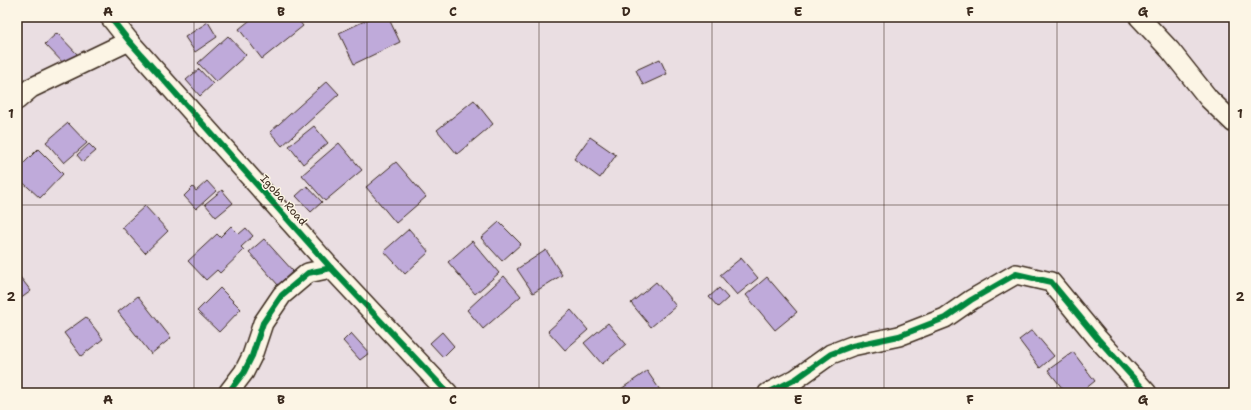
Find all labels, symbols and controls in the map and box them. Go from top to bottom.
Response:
text: A [103,3,113,20]
text: B [277,3,285,20]
text: C [449,3,457,20]
text: D [621,3,631,20]
text: E [794,3,803,20]
text: F [966,3,974,20]
text: G [1138,3,1149,20]
text: 1 [8,105,14,122]
text: 1 [1237,105,1243,122]
street label: Igoba Road [257,172,310,229]
text: 2 [6,288,16,305]
text: 2 [1235,288,1245,305]
text: A [103,391,113,408]
text: B [277,391,285,408]
text: C [449,391,457,408]
text: D [621,391,631,408]
text: E [794,391,803,408]
text: F [966,391,974,408]
text: G [1138,391,1149,408]

